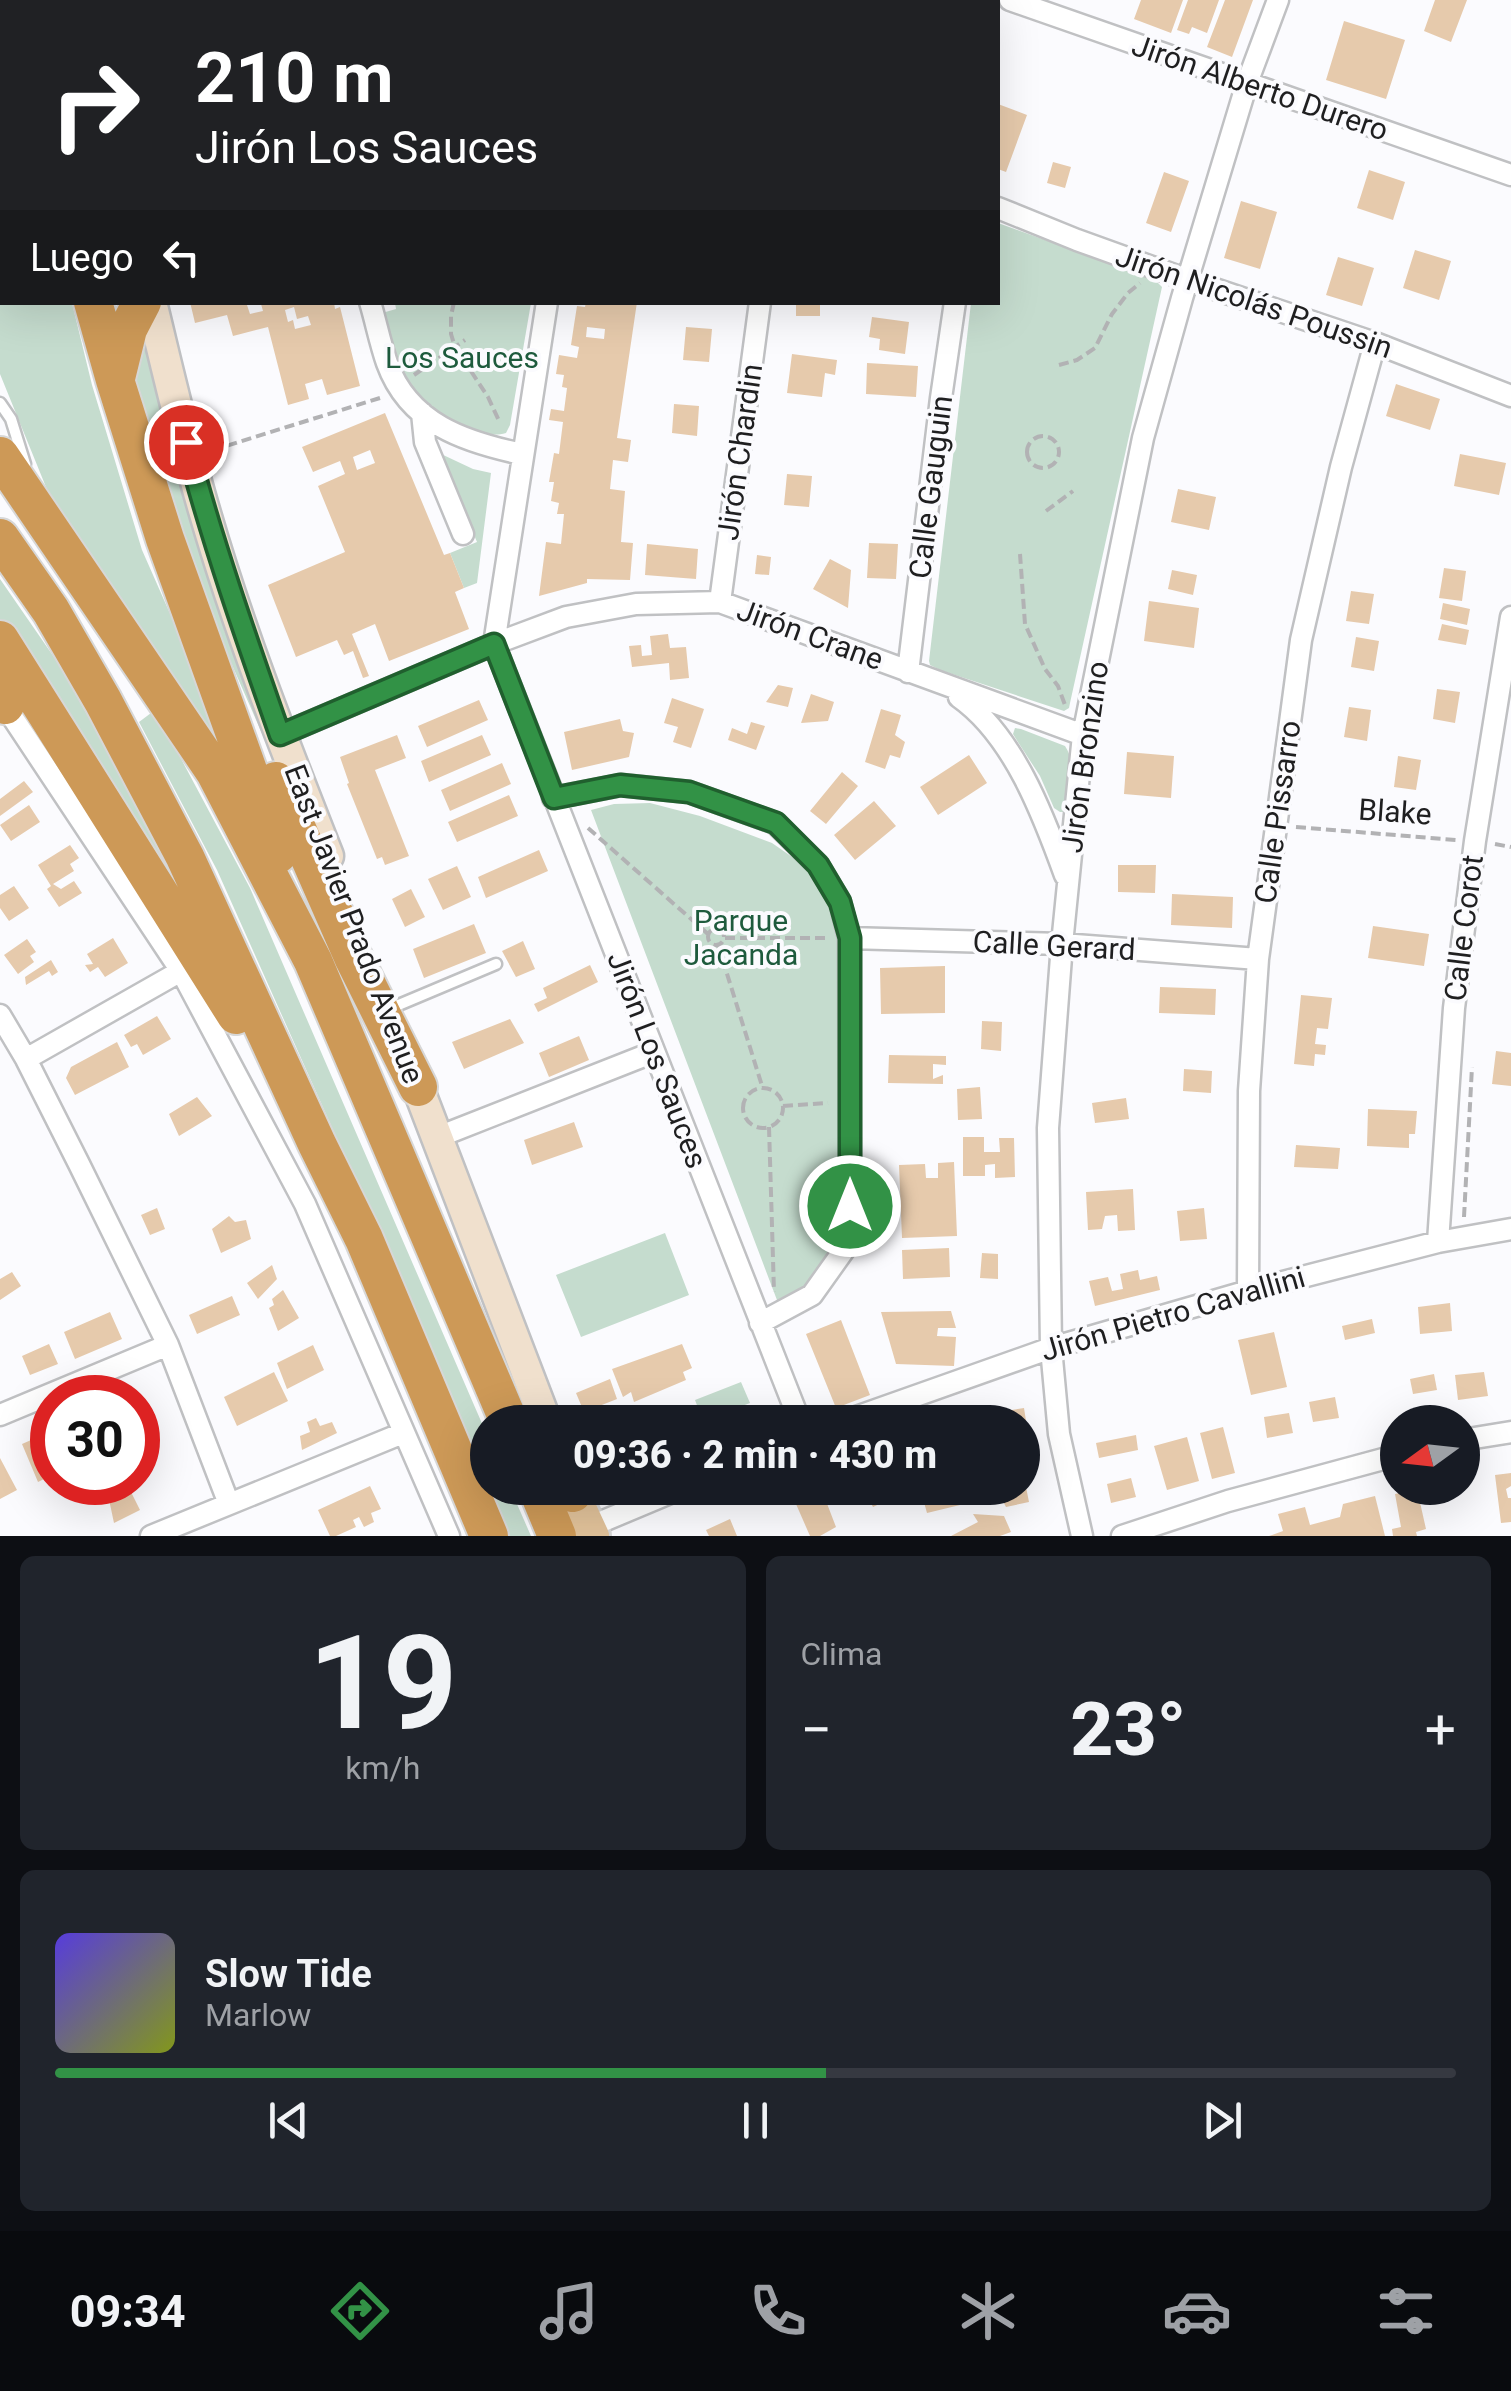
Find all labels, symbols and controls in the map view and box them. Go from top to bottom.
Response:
street label: Jirón Alberto Durero [1128,27,1393,148]
text: 210 m [195,37,394,119]
icon: right [30,40,160,170]
text: Jirón Los Sauces [195,121,538,174]
icon: left [154,230,209,285]
text: Luego [30,236,134,280]
street label: Jirón Nicolás Poussin [1111,238,1397,365]
park label: Los Sauces [385,340,539,375]
street label: Jirón Chardin [710,361,769,542]
street label: Calle Gauguin [902,393,959,581]
pin [144,400,229,485]
icon: arrive [159,415,214,470]
street label: Jirón Crane [732,592,888,677]
street label: Jirón Bronzino [1054,659,1115,855]
street label: Calle Pissarro [1247,718,1308,906]
street label: East Javier Prado Avenue [277,760,431,1088]
street label: Blake [1357,791,1433,832]
street label: Calle Corot [1437,853,1490,1003]
park label: Parque Jacanda [684,903,798,972]
street label: Calle Gerard [972,924,1136,967]
street label: Jirón Los Sauces [600,947,715,1173]
position arrow [798,1154,902,1258]
street label: Jirón Pietro Cavallini [1037,1259,1309,1368]
speed limit sign: 30 [30,1375,160,1505]
north arrow [1380,1405,1480,1505]
map controls [1380,1405,1480,1505]
text: 09:36 · 2 min · 430 m [573,1433,937,1477]
text: 19 [308,1607,457,1760]
text: Clima [801,1635,882,1673]
text: 23° [1070,1685,1186,1773]
text: − [801,1698,832,1762]
text: + [1425,1698,1456,1762]
text: km/h [345,1749,420,1787]
text: Slow Tide [205,1952,372,1996]
text: Marlow [205,1996,311,2034]
icon: previous [261,2093,316,2148]
icon: pause [728,2093,783,2148]
icon: next [1195,2093,1250,2148]
icon: directions [325,2276,395,2346]
icon: music [534,2276,604,2346]
icon: phone [743,2276,813,2346]
icon: climate [953,2276,1023,2346]
icon: car [1162,2276,1232,2346]
icon: filters [1371,2276,1441,2346]
text: 09:34 [70,2285,186,2338]

